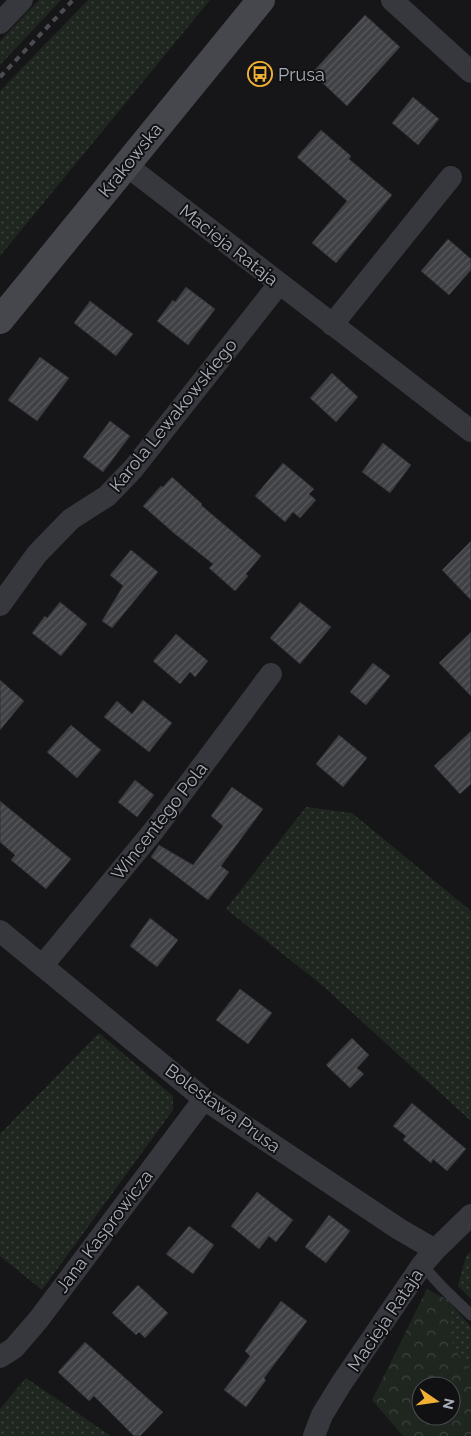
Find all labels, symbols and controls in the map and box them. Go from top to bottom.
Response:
bus stop icon: Prusa [247,61,273,87]
place label: Prusa [278,64,325,85]
street label: Krakowska [94,119,166,201]
street label: Macieja Rataja [175,200,283,290]
street label: Karola Lewakowskiego [105,334,241,496]
street label: Wincentego Pola [107,758,211,884]
street label: Bolesława Prusa [161,1059,285,1157]
street label: Jana Kasprowicza [51,1166,157,1296]
street label: Macieja Rataja [343,1265,427,1375]
north arrow [411,1376,461,1426]
text: N [440,1397,458,1411]

